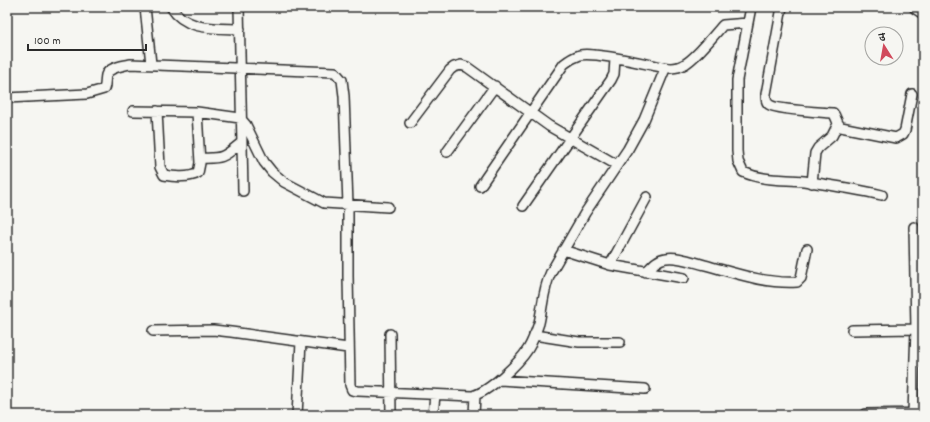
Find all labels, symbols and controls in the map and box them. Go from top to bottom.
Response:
scale bar [28,26,146,52]
north arrow [864,26,904,66]
text: उ [877,30,888,47]
text: 100 m [34,33,61,50]

